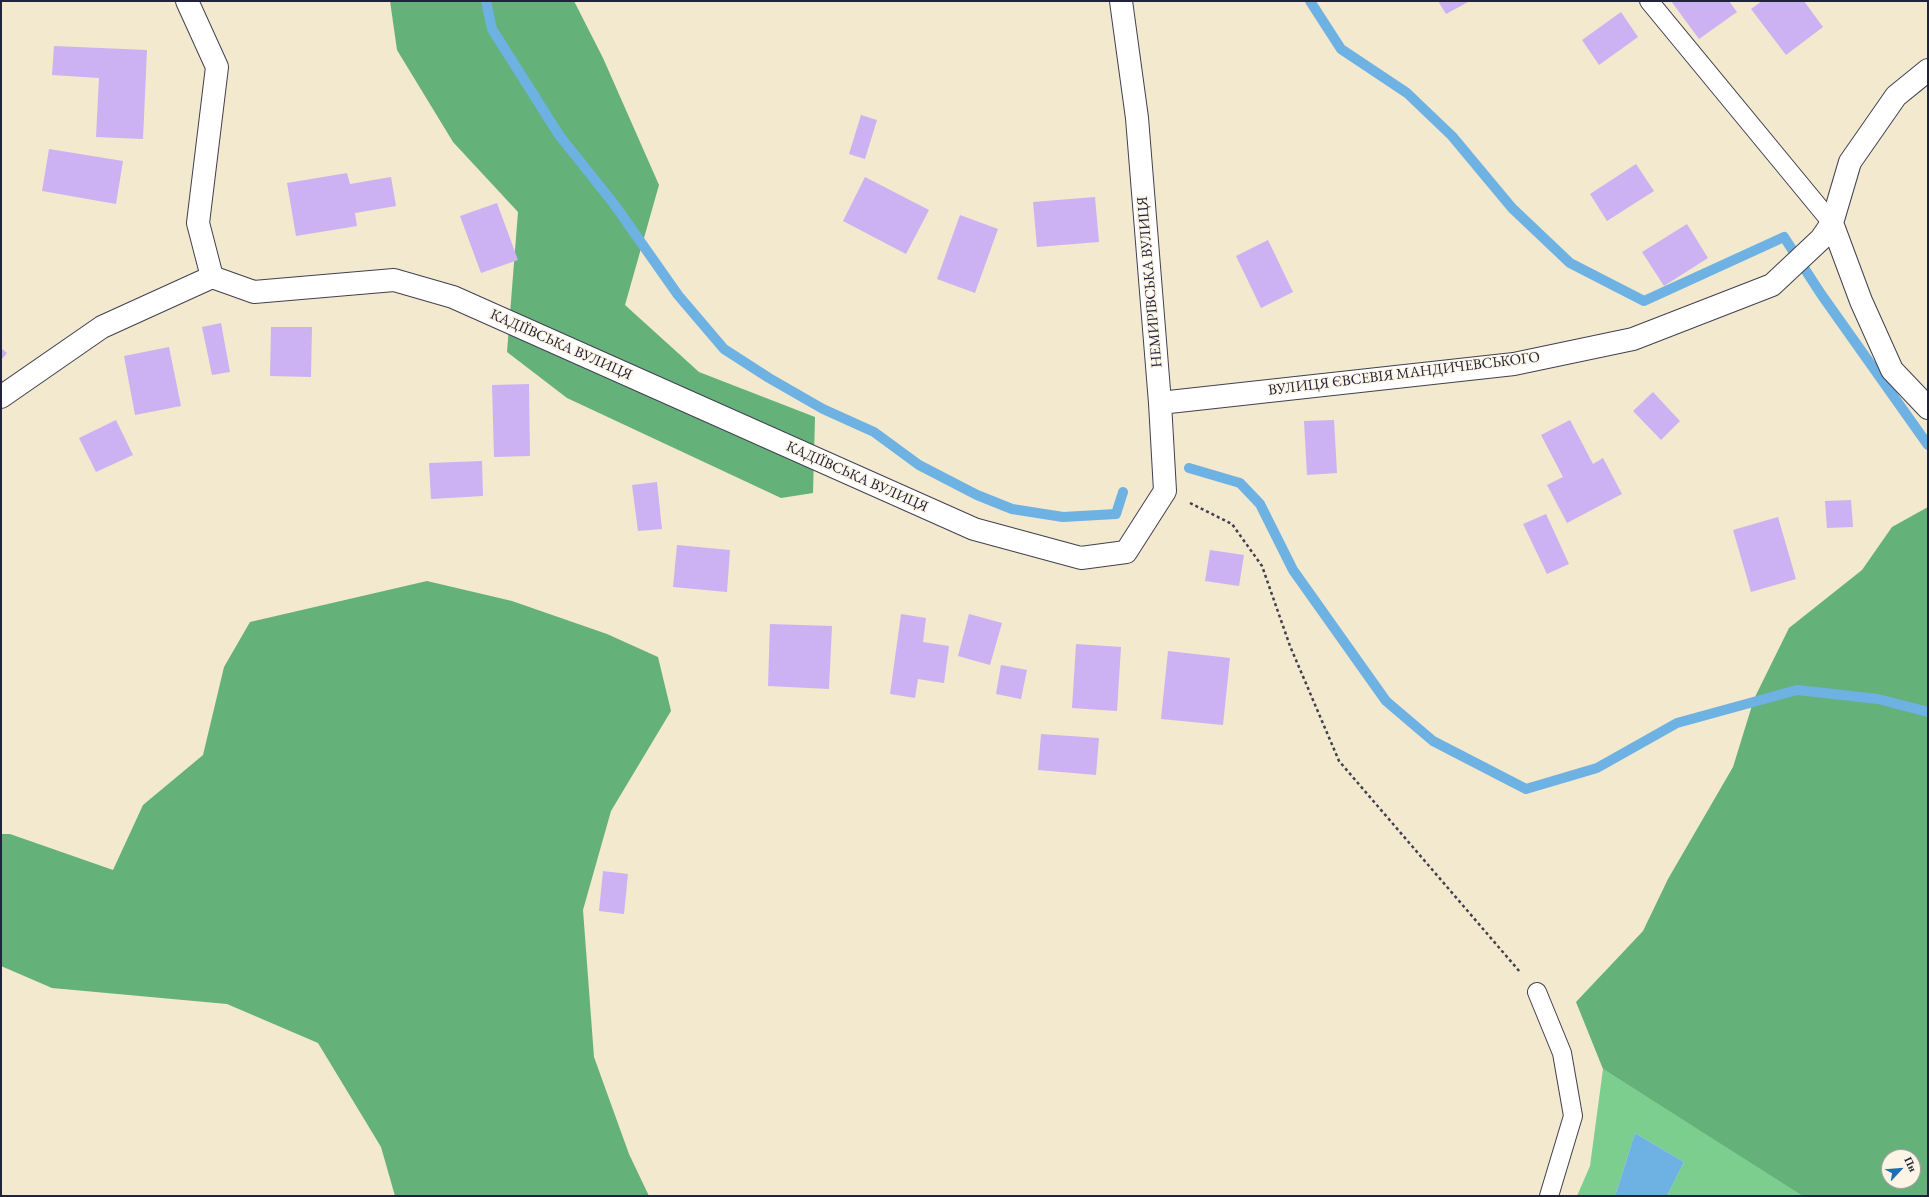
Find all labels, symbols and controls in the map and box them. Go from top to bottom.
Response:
street label: НЕМИРІВСЬКА ВУЛИЦЯ [1134,196,1166,368]
street label: КАДІЇВСЬКА ВУЛИЦЯ [487,306,635,384]
street label: ВУЛИЦЯ ЄВСЕВІЯ МАНДИЧЕВСЬКОГО [1267,348,1541,400]
street label: КАДІЇВСЬКА ВУЛИЦЯ [783,438,931,516]
north arrow [1881,1149,1921,1189]
text: Пн [1901,1154,1920,1174]

